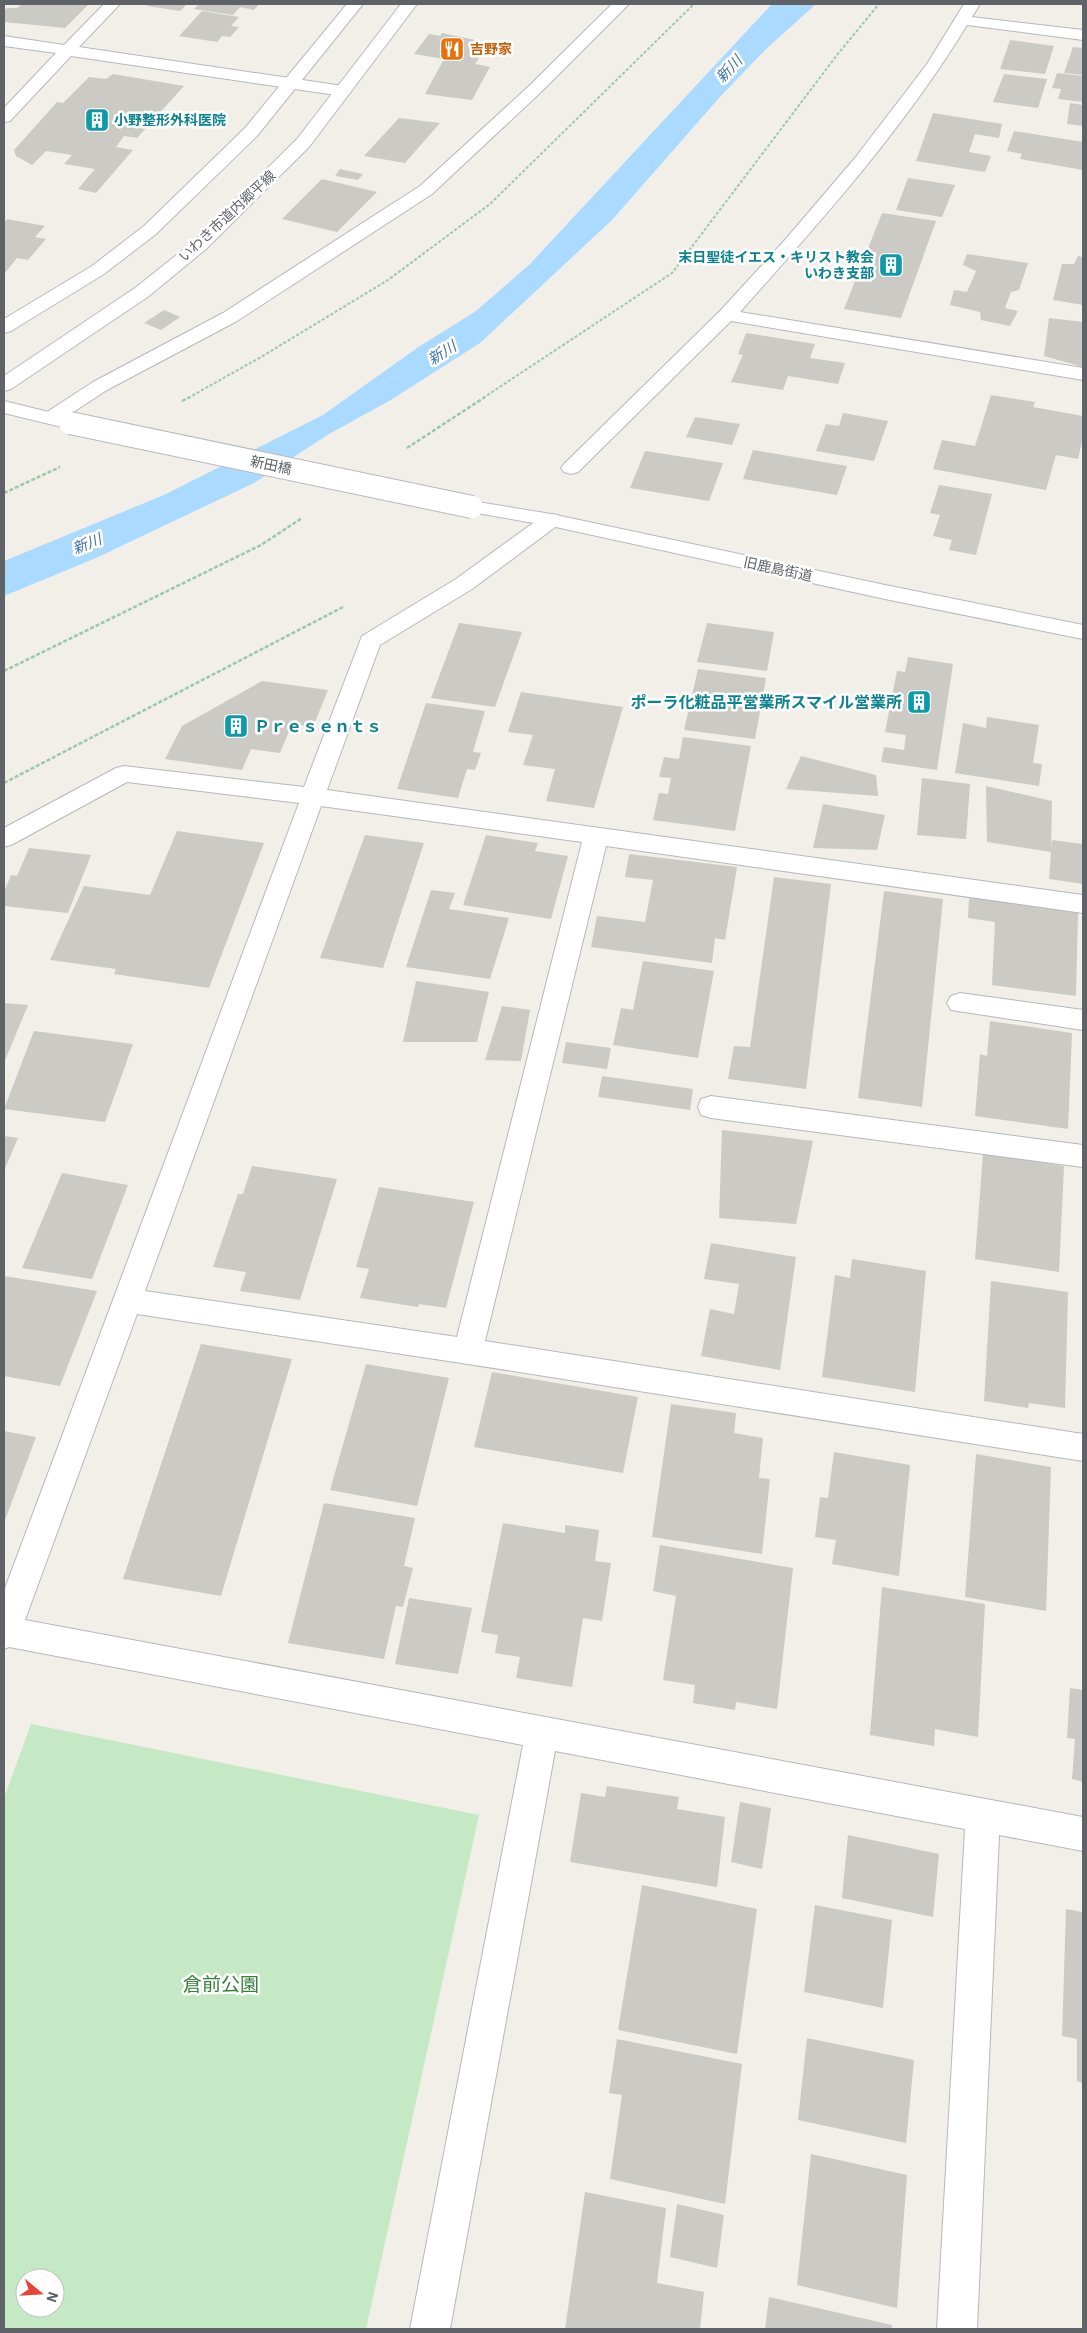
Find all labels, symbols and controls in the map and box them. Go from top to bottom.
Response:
restaurant icon: 吉野家 [439,36,465,62]
place label: 吉野家 [470,40,512,58]
water label: 新川 [711,50,747,86]
building icon: 小野整形外科医院 [84,107,110,133]
place label: 小野整形外科医院 [114,111,226,129]
street label: いわき市道内郷平線 [175,166,279,266]
place label: 末日聖徒イエス・キリスト教会 いわき支部 [678,248,874,282]
building icon: 末日聖徒イエス・キリスト教会 いわき支部 [878,252,904,278]
water label: 新川 [424,336,461,369]
street label: 新田橋 [249,452,293,478]
water label: 新川 [69,528,106,558]
street label: 旧鹿島街道 [742,553,814,585]
building icon: ポーラ化粧品平営業所スマイル営業所 [906,689,932,715]
place label: ポーラ化粧品平営業所スマイル営業所 [630,692,902,712]
building icon: Ｐｒｅｓｅｎｔｓ [223,713,249,739]
place label: Ｐｒｅｓｅｎｔｓ [254,716,382,736]
park label: 倉前公園 [183,1972,259,1996]
north arrow [15,2268,65,2318]
text: N [42,2289,62,2305]

